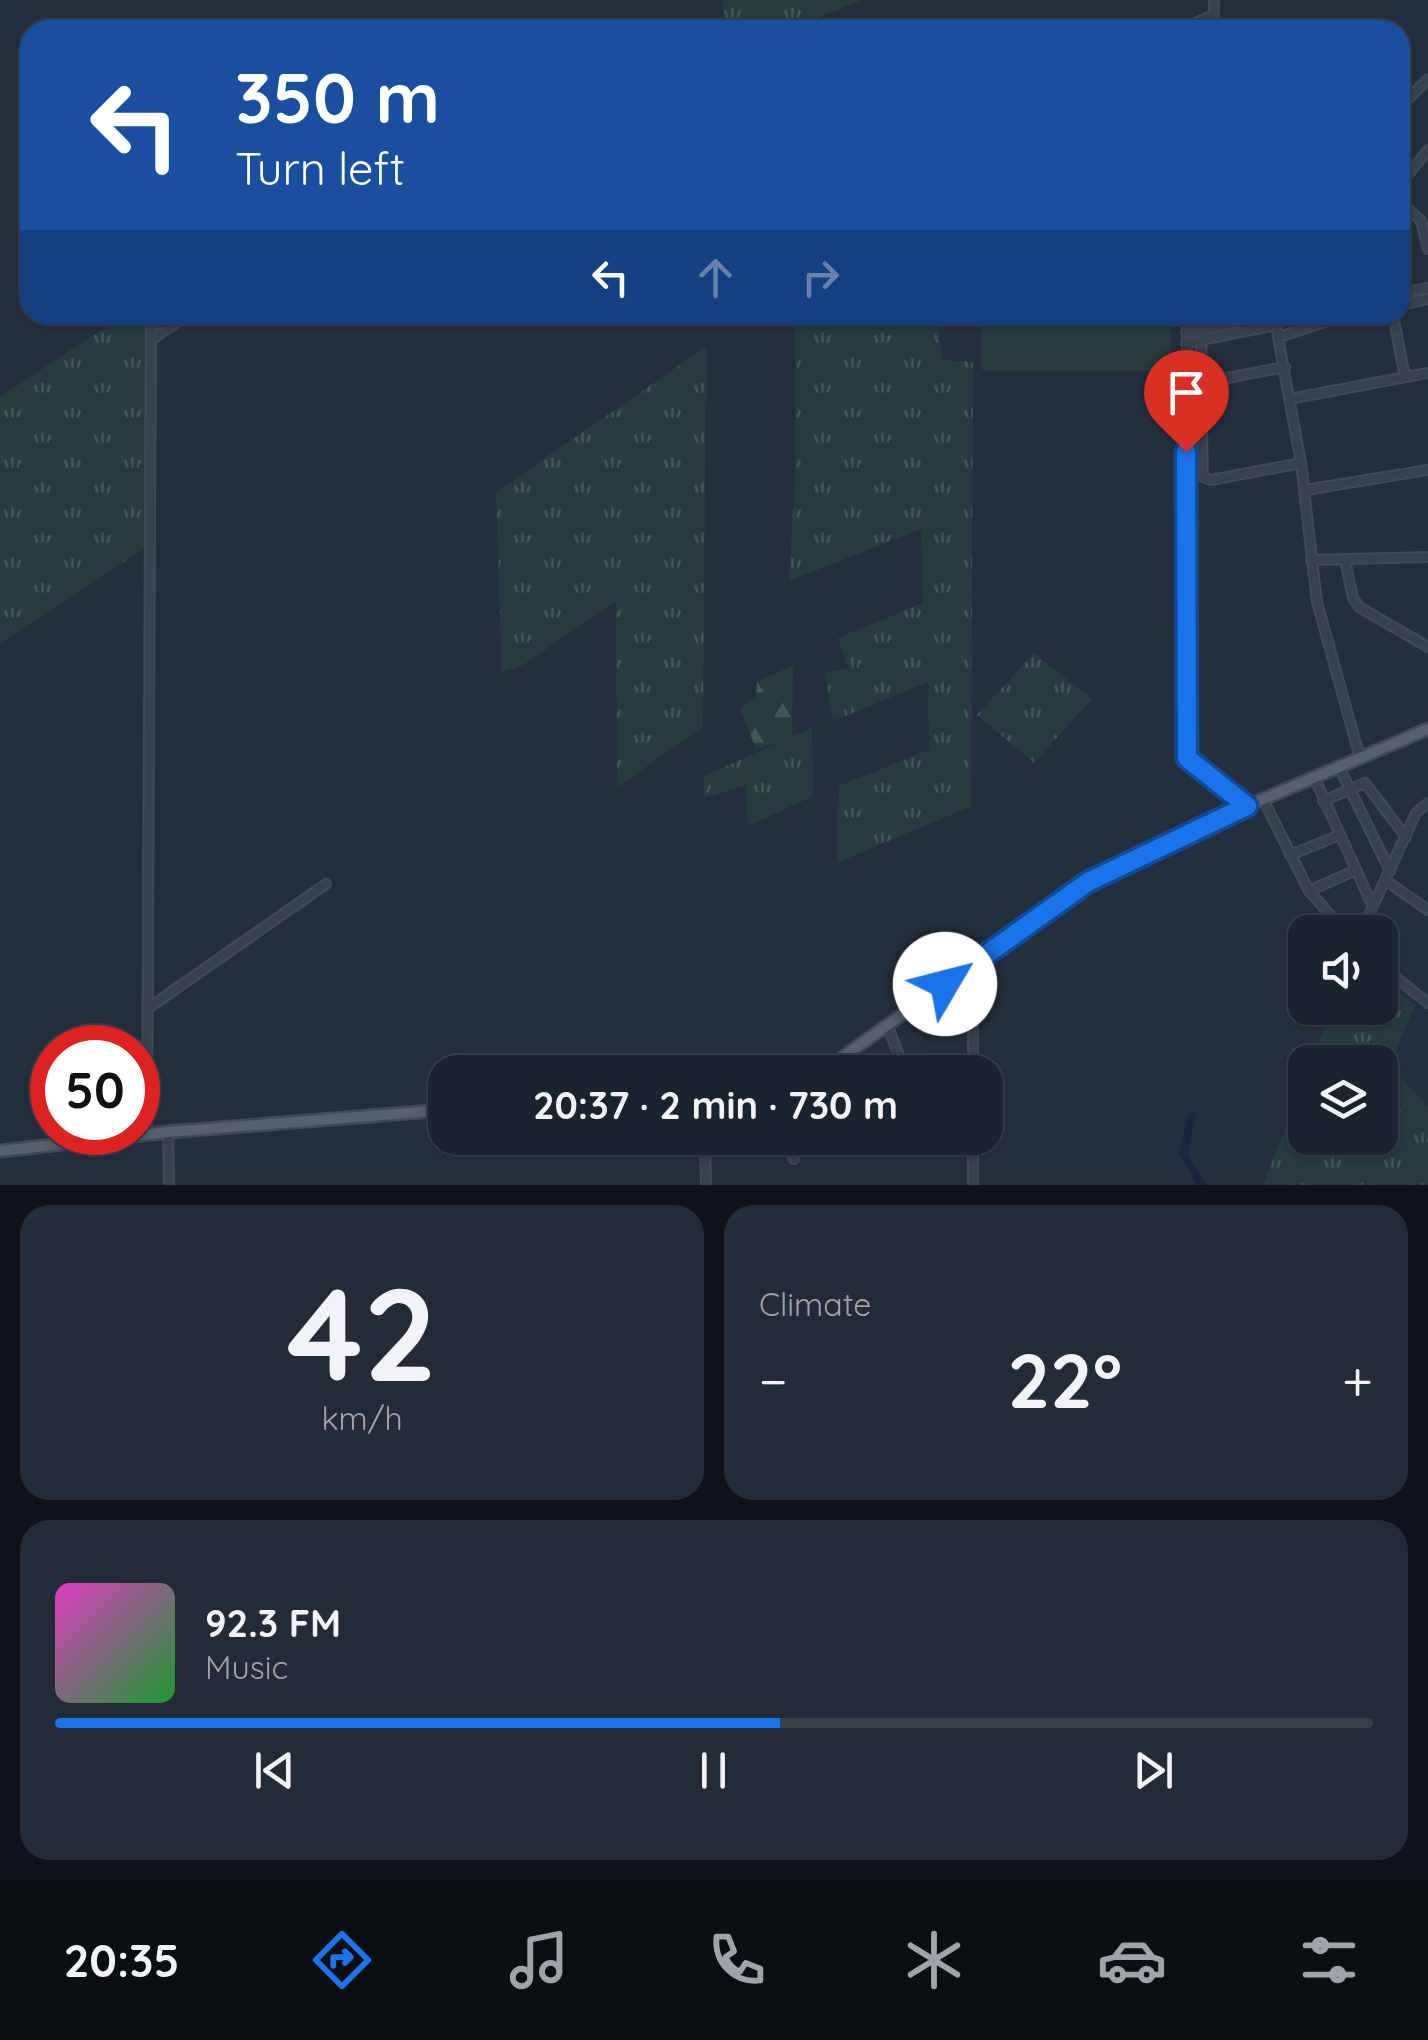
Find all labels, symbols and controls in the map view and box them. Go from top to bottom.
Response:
text: 350 m [235,53,440,141]
icon: left [70,60,200,190]
text: Turn left [235,140,405,196]
icon: left [583,250,638,305]
icon: ahead [688,250,743,305]
icon: right [793,250,848,305]
pin [1144,350,1229,453]
icon: arrive [1159,365,1214,420]
map controls [1288,915,1398,1155]
button: sound [1288,915,1398,1025]
position arrow [893,932,997,1036]
speed limit sign: 50 [30,1025,160,1155]
button: layers [1288,1045,1398,1155]
text: 20:37 · 2 min · 730 m [533,1081,898,1129]
text: 42 [287,1251,437,1414]
text: Climate [759,1284,871,1324]
text: 22° [1007,1333,1122,1427]
text: − [759,1346,788,1415]
text: + [1342,1346,1373,1415]
text: km/h [321,1398,403,1438]
text: 92.3 FM [205,1599,341,1647]
text: Music [205,1647,288,1687]
icon: previous [247,1743,302,1798]
icon: pause [686,1743,741,1798]
icon: next [1126,1743,1181,1798]
icon: directions [307,1925,377,1995]
icon: music [504,1925,574,1995]
icon: phone [702,1925,772,1995]
icon: climate [899,1925,969,1995]
icon: car [1097,1925,1167,1995]
icon: filters [1294,1925,1364,1995]
text: 20:35 [64,1932,179,1988]

